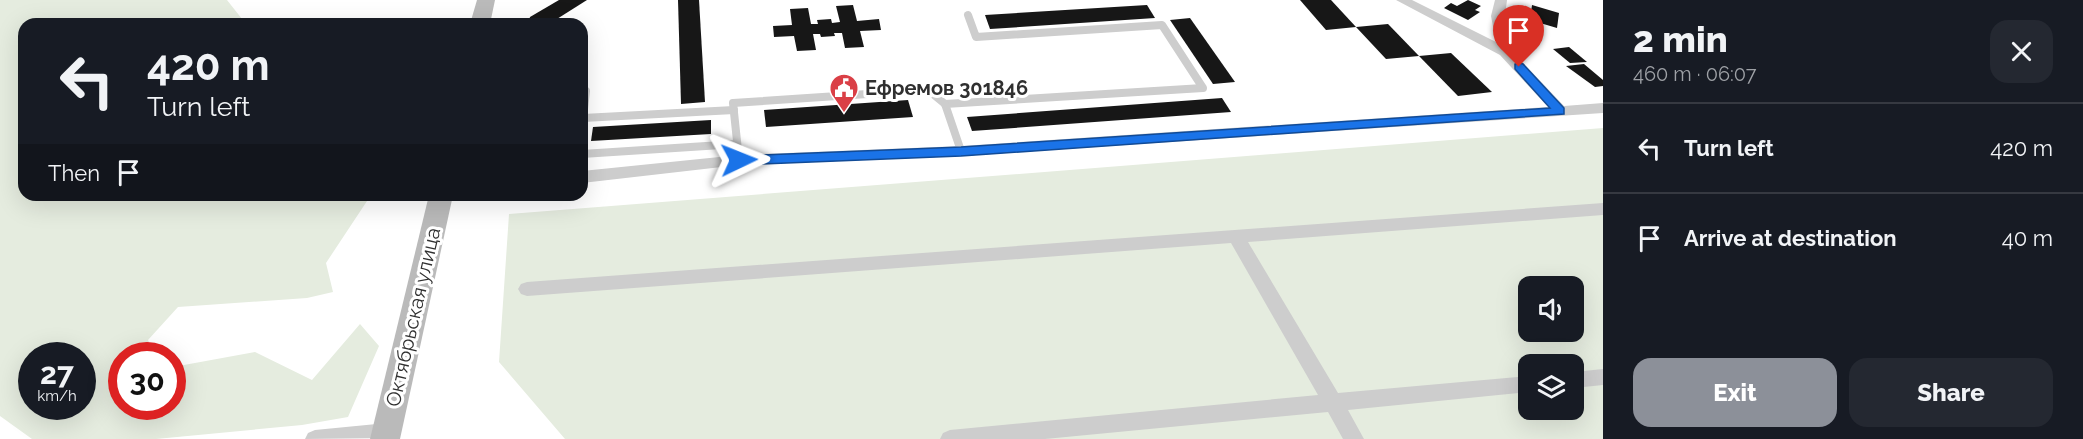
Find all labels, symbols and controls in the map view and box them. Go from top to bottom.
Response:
pin [1493,5,1544,67]
icon: arrive [1502,14,1535,47]
text: 2 min [1633,18,1728,60]
button: close [1990,20,2053,83]
text: 420 m [147,41,270,90]
icon: left [48,42,126,120]
text: 460 m · 06:07 [1633,62,1757,86]
public building icon: Ефремов 301846 [828,72,860,114]
place label: Ефремов 301846 [865,76,1028,100]
text: Turn left [147,91,250,122]
position arrow [707,128,771,192]
icon: left [1633,132,1666,165]
text: Turn left [1684,135,1774,161]
text: 420 m [1990,135,2053,161]
icon: arrive [112,156,145,189]
text: Then [48,160,100,186]
icon: arrive [1633,222,1666,255]
street label: Октябрьская улица [381,225,445,409]
text: Arrive at destination [1684,225,1897,251]
text: 40 m [2002,225,2053,251]
map controls [1518,276,1584,420]
button: sound [1518,276,1584,342]
speed limit sign: 30 [108,342,186,420]
button: layers [1518,354,1584,420]
text: 27 [40,356,74,391]
button: Exit [1633,358,1837,427]
button: Share [1849,358,2053,427]
text: km/h [37,387,77,405]

